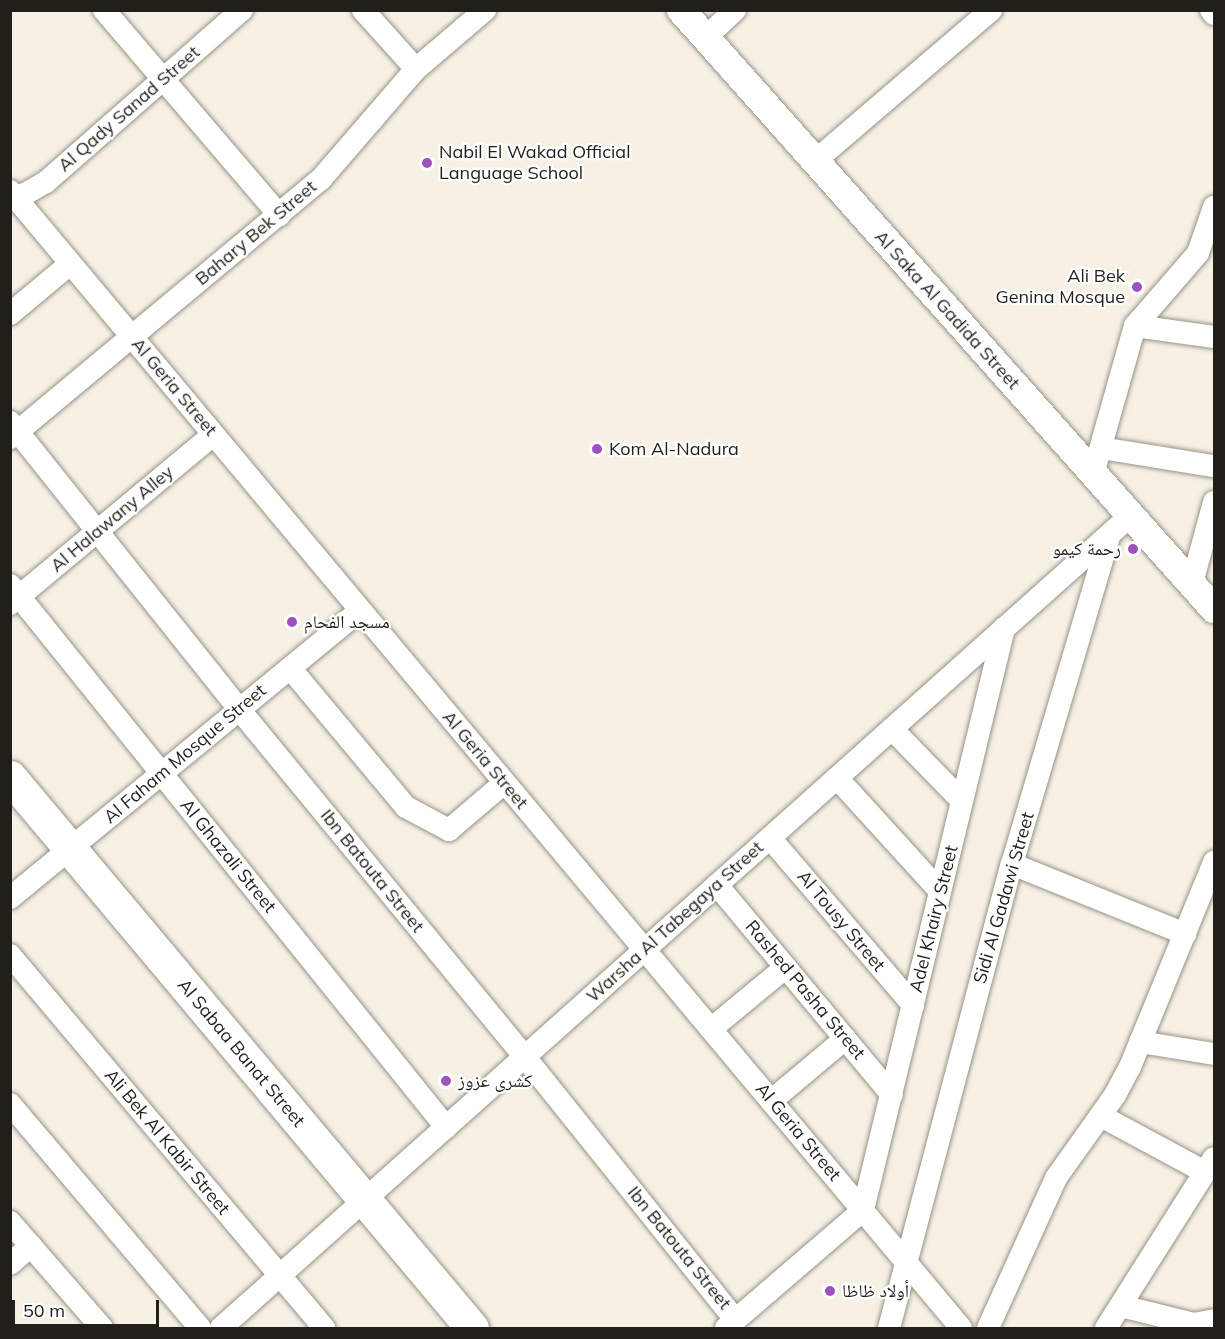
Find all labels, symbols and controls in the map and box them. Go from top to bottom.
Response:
street label: Al Qady Sanad Street [54,42,204,176]
place label: Nabil El Wakad Official Language School [439,142,630,184]
marker: Nabil El Wakad Official Language School [420,156,434,170]
street label: Bahary Bek Street [191,176,321,290]
street label: Al Saka Al Gadida Street [870,226,1024,394]
place label: Ali Bek Genina Mosque [996,266,1125,308]
marker: Ali Bek Genina Mosque [1130,280,1144,294]
street label: Al Geria Street [127,334,221,440]
place label: Kom Al-Nadura [609,438,739,460]
marker: Kom Al-Nadura [590,442,604,456]
street label: Al Halawany Alley [46,461,178,577]
place label: رحمة كيمو [1053,538,1121,560]
marker: رحمة كيمو [1126,542,1140,556]
place label: مسجد الفحام [304,611,390,633]
marker: مسجد الفحام [285,615,299,629]
street label: Al Faham Mosque Street [100,680,270,828]
street label: Al Geria Street [438,707,532,813]
street label: Al Ghazali Street [176,795,280,917]
street label: Ibn Batouta Street [316,805,428,937]
street label: Sidi Al Gadawi Street [969,810,1039,986]
street label: Warsha Al Tabegaya Street [582,837,768,1007]
street label: Adel Khairy Street [905,843,963,995]
street label: Al Tousy Street [793,866,889,976]
street label: Rashed Pasha Street [741,916,869,1064]
street label: Al Sabaa Banat Street [173,975,309,1131]
street label: Ali Bek Al Kabir Street [100,1065,234,1219]
place label: كشرى عزوز [458,1070,532,1092]
marker: كشرى عزوز [439,1074,453,1088]
street label: Al Geria Street [751,1079,845,1185]
street label: Ibn Batouta Street [623,1182,735,1314]
place label: أولاد ظاظا [842,1280,909,1302]
marker: أولاد ظاظا [823,1284,837,1298]
scale bar [15,1288,162,1326]
text: 50 m [23,1299,65,1322]

